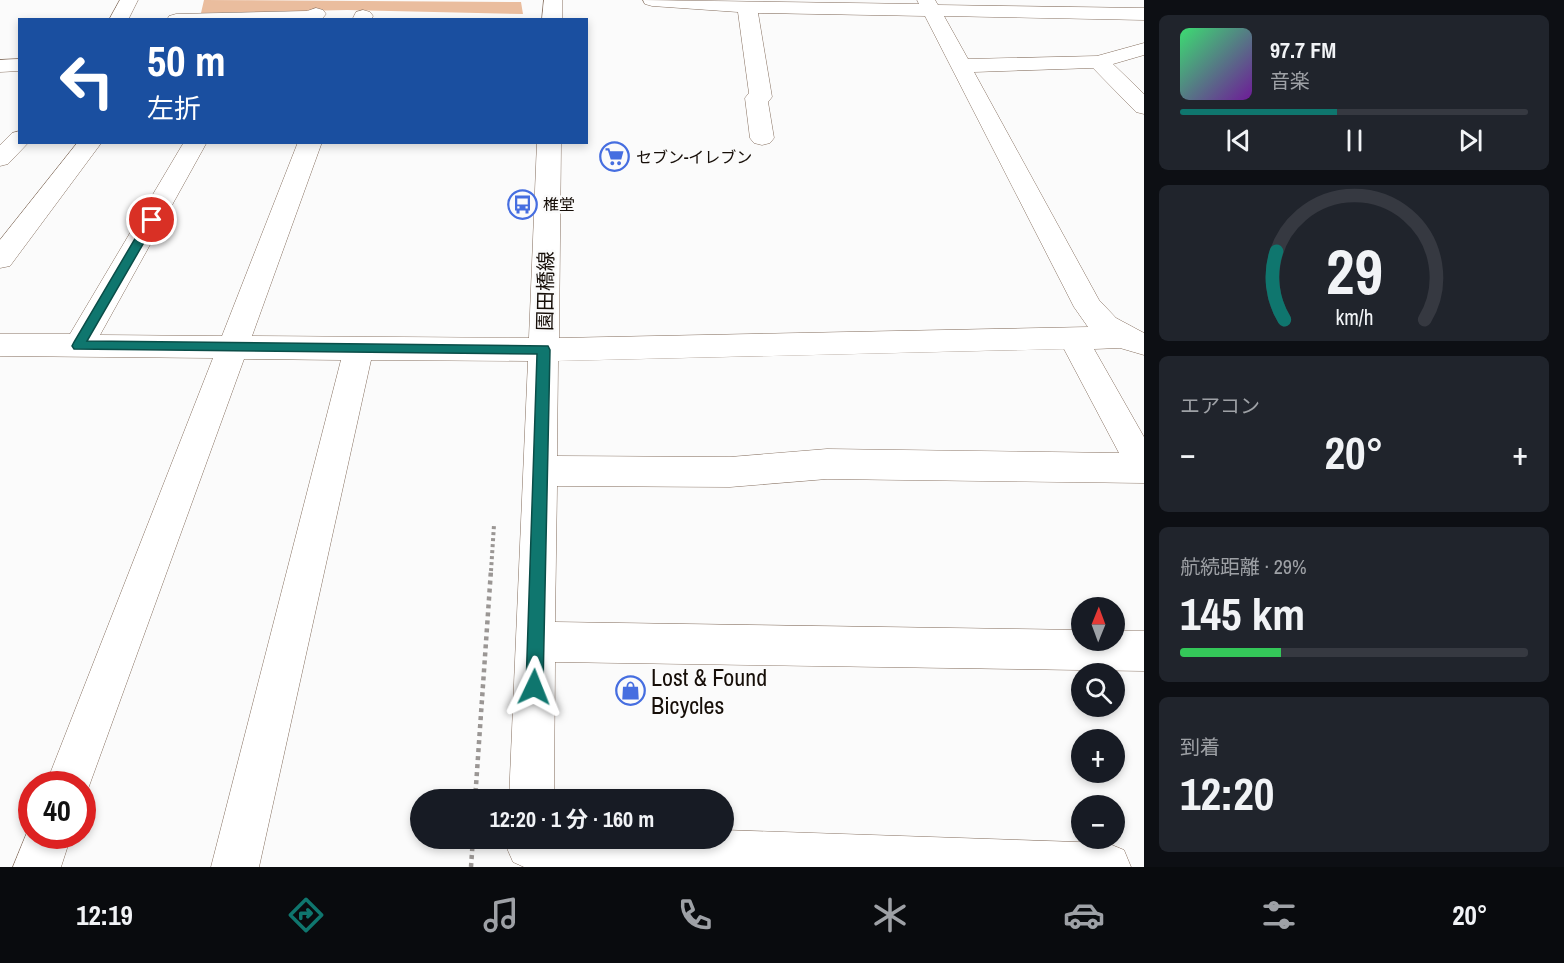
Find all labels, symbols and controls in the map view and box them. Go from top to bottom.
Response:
text: 50 m [147,33,226,89]
text: 97.7 FM [1270,35,1336,65]
icon: left [48,42,126,120]
text: 音楽 [1270,67,1310,94]
text: 左折 [147,90,201,126]
icon: previous [1222,124,1255,157]
icon: pause [1338,124,1371,157]
icon: next [1454,124,1487,157]
supermarket icon: セブン-イレブン [599,141,631,173]
place label: セブン-イレブン [636,146,752,168]
bus stop icon: 椎堂 [506,188,538,220]
place label: 椎堂 [543,193,575,215]
pin [126,194,177,245]
icon: arrive [135,203,168,236]
text: 29 [1326,229,1382,313]
street label: 園田橋線 [531,251,559,331]
text: km/h [1335,304,1373,333]
text: エアコン [1180,392,1260,419]
text: 20° [1324,422,1384,483]
text: − [1180,431,1196,475]
text: + [1512,431,1528,475]
text: 航続距離 · 29% [1180,553,1307,580]
text: 145 km [1180,583,1305,644]
north arrow [1071,597,1125,651]
map controls [1071,597,1125,849]
position arrow [502,655,566,719]
place label: Lost & Found Bicycles [651,661,767,721]
button: search [1071,663,1125,717]
shop icon: Lost & Found Bicycles [614,675,646,707]
button: + [1071,729,1125,783]
text: 到着 [1180,733,1220,760]
text: 12:20 [1180,763,1274,824]
speed limit sign: 40 [18,771,96,849]
button: − [1071,795,1125,849]
text: 12:20 · 1 分 · 160 m [490,804,654,834]
icon: directions [285,894,327,936]
icon: music [480,894,522,936]
icon: phone [674,894,716,936]
icon: climate [869,894,911,936]
icon: car [1063,894,1105,936]
icon: filters [1258,894,1300,936]
text: 12:19 [76,897,133,933]
text: 20° [1452,897,1488,933]

